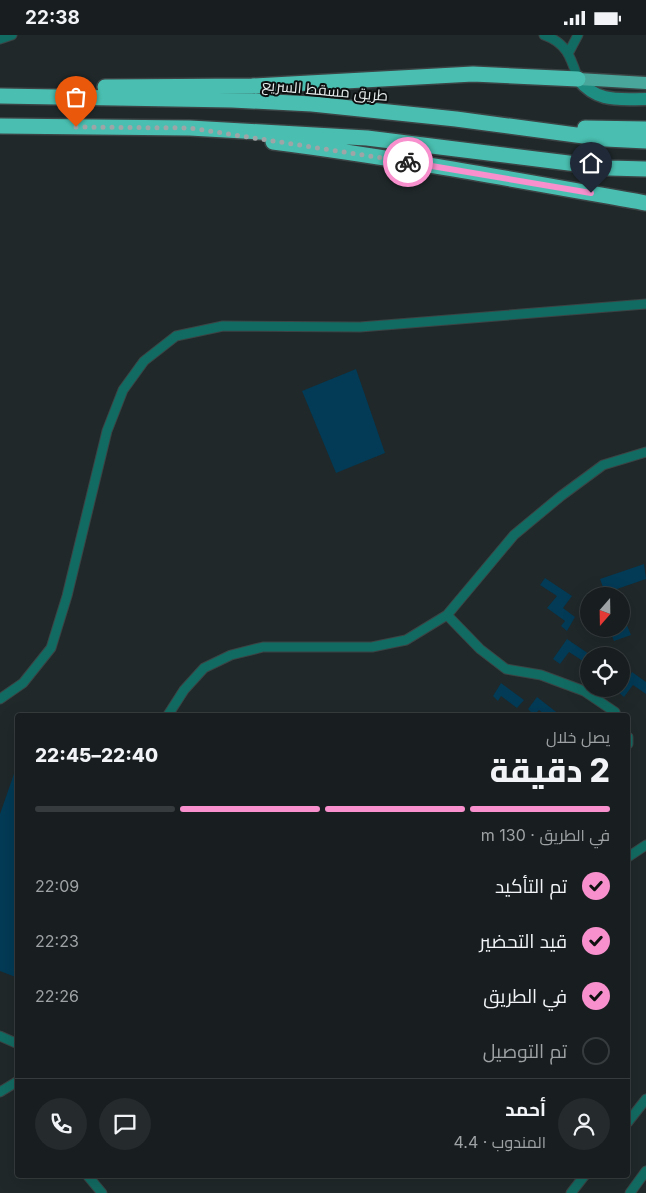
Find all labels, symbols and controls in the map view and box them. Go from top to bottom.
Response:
text: 22:38 [25,6,80,29]
street label: طريق مسقط السريع [261,75,389,107]
pin [55,76,97,127]
icon: bag [62,83,90,111]
courier [383,137,433,187]
pin [570,142,612,193]
icon: bike [394,148,422,176]
icon: home [577,149,605,177]
north arrow [580,587,630,637]
map controls [580,587,630,697]
button: locate [580,647,630,697]
text: يصل خلال [546,727,610,747]
text: 22:40–22:45 [35,744,158,767]
text: 2 دقيقة [490,751,610,790]
text: في الطريق · 130 m [481,825,610,845]
icon: check [582,872,610,900]
text: تم التأكيد [495,875,567,898]
text: 22:09 [35,876,79,896]
icon: check [582,927,610,955]
text: قيد التحضير [480,930,567,953]
text: 22:23 [35,931,79,951]
icon: check [582,982,610,1010]
text: في الطريق [483,985,567,1008]
text: 22:26 [35,986,79,1006]
text: تم التوصيل [483,1040,567,1063]
button: phone [35,1098,87,1150]
button: chat [99,1098,151,1150]
text: أحمد [505,1098,546,1121]
button: person [558,1098,610,1150]
text: المندوب · 4.4 [454,1132,546,1152]

